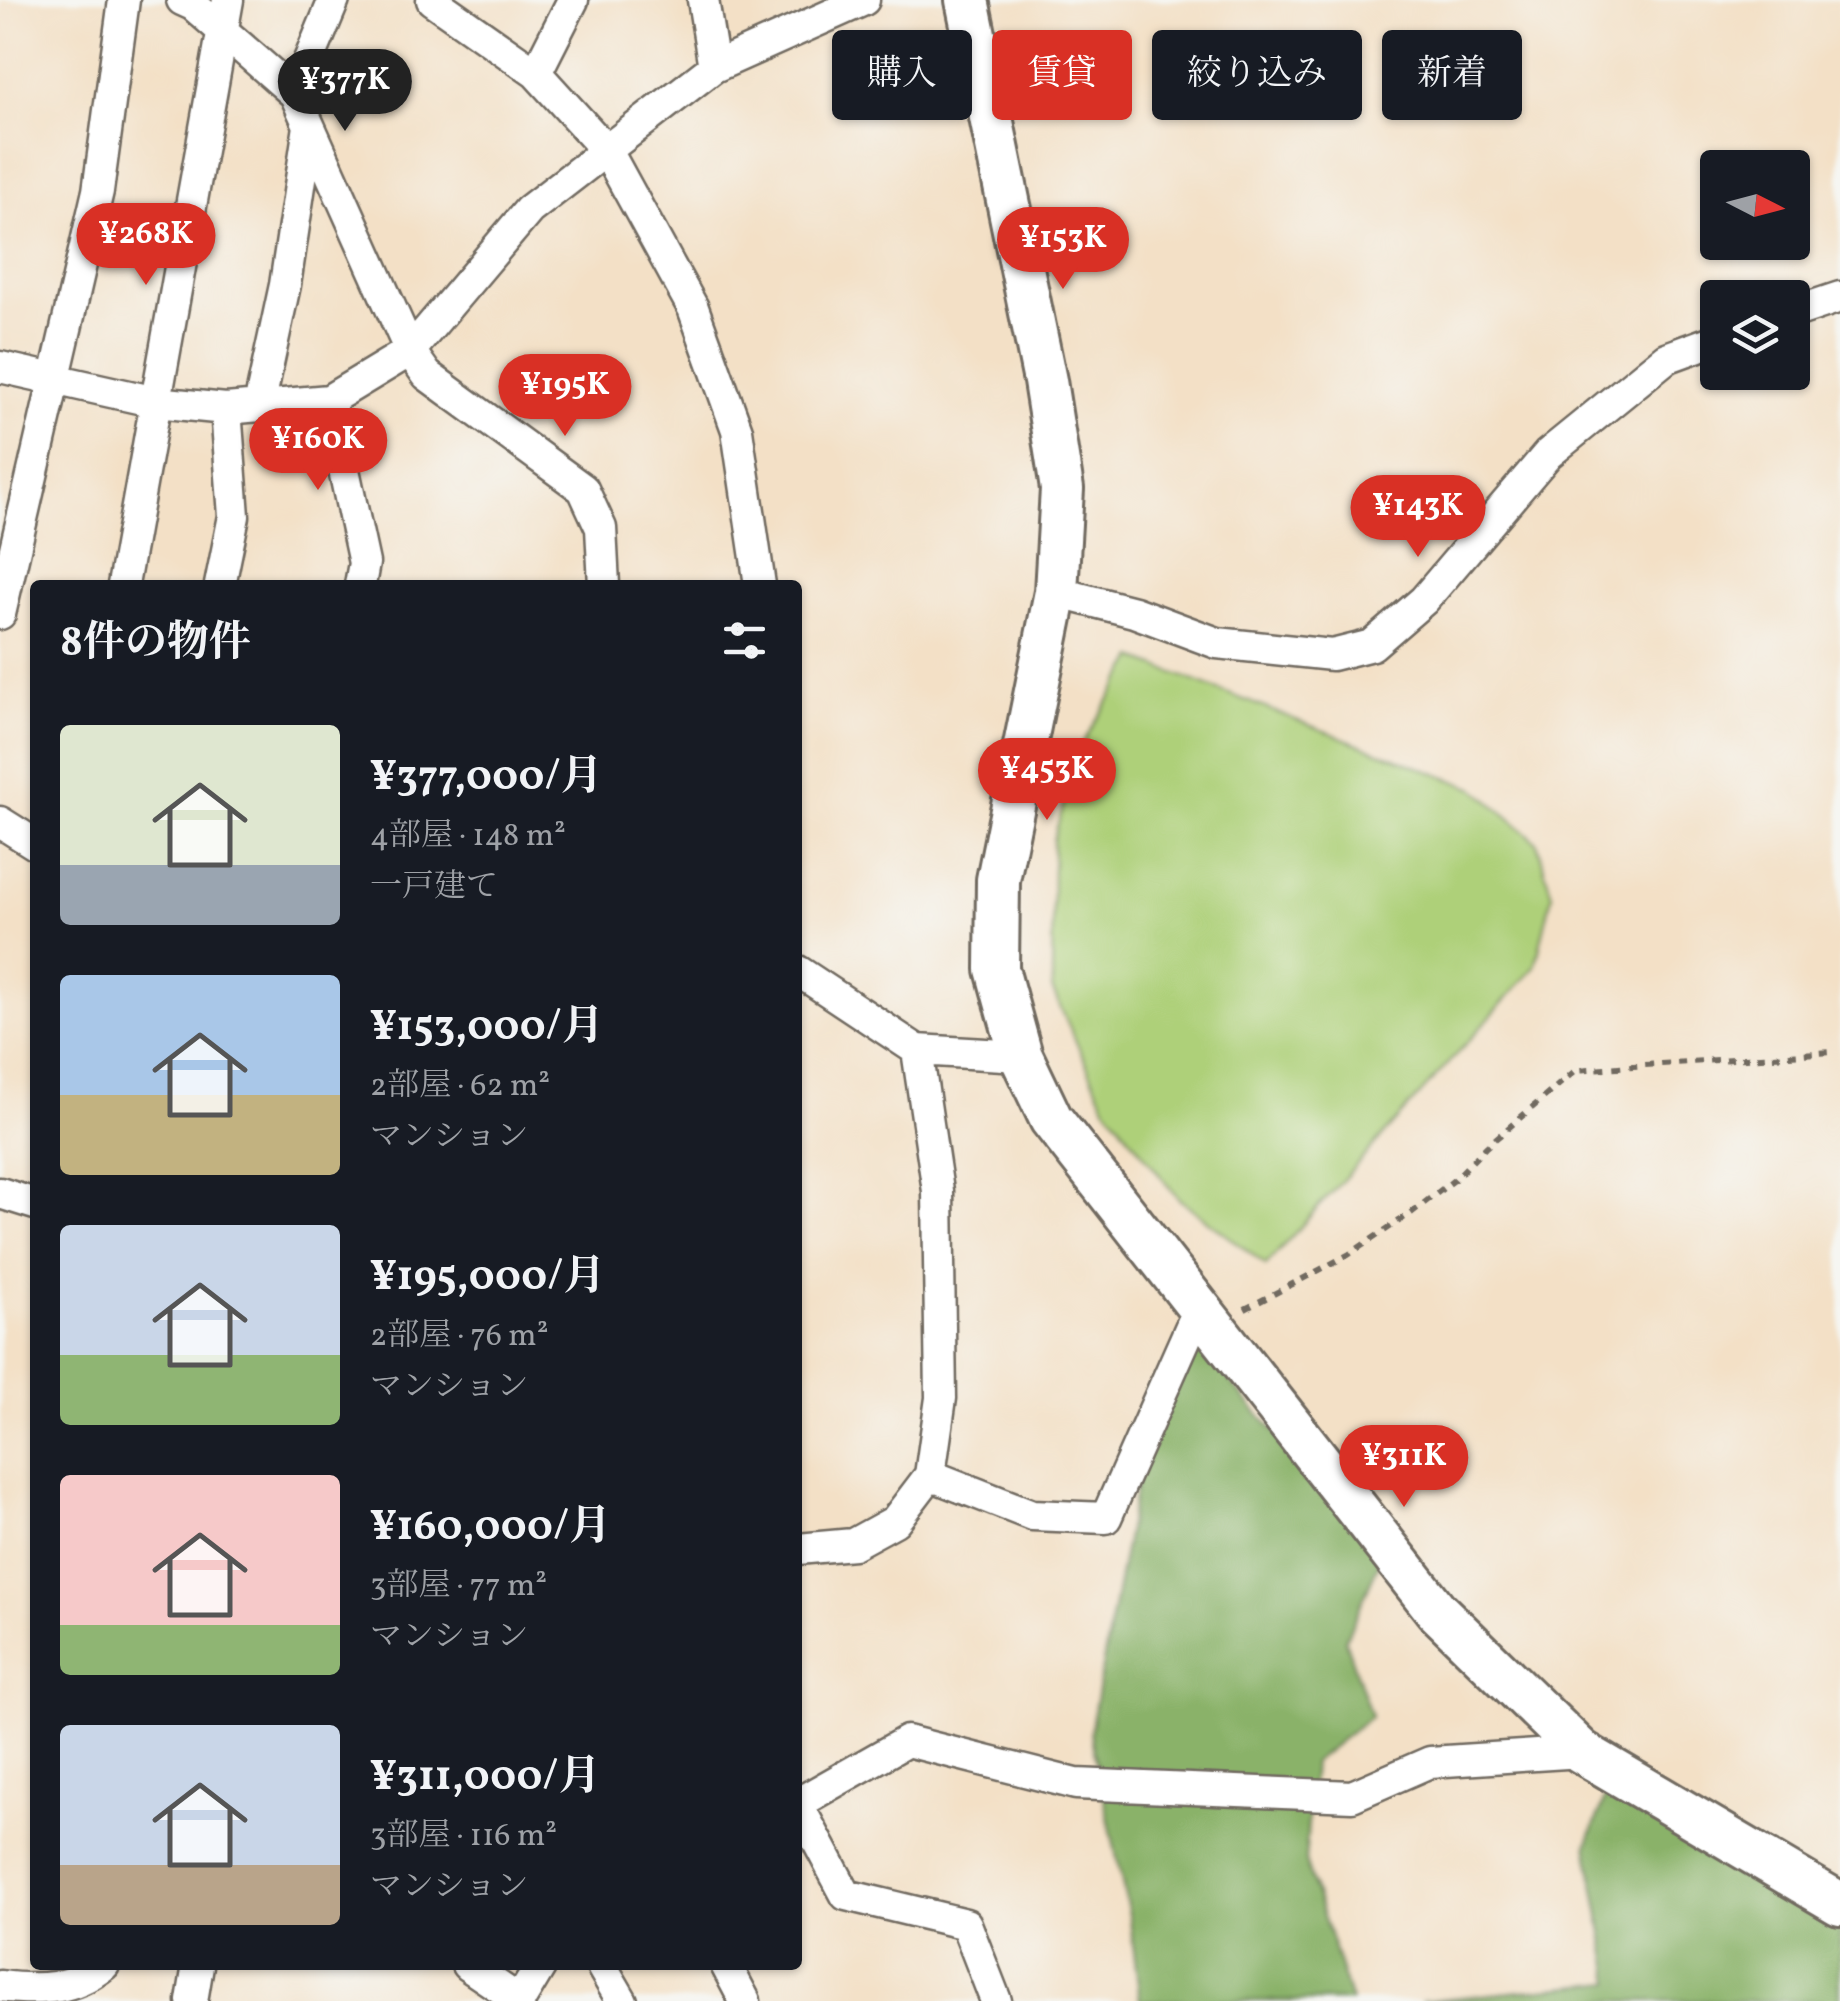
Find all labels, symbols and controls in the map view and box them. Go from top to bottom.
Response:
chip: 購入 [832,30,972,120]
chip: 賃貸 [992,30,1132,120]
chip: 絞り込み [1152,30,1362,120]
chip: 新着 [1382,30,1522,120]
pin: ¥377K [275,49,415,134]
text: ¥377K [300,59,390,103]
north arrow [1700,150,1810,260]
map controls [1700,150,1810,390]
pin: ¥268K [76,203,216,288]
pin: ¥153K [993,207,1133,292]
text: ¥268K [98,213,194,257]
text: ¥153K [1019,217,1107,261]
button: layers [1700,280,1810,390]
pin: ¥195K [495,354,635,439]
text: ¥195K [520,364,610,408]
pin: ¥160K [248,408,388,493]
text: ¥160K [271,418,365,462]
pin: ¥143K [1348,475,1488,560]
text: ¥143K [1373,485,1463,529]
icon: filters [717,613,772,668]
text: 8件の物件 [60,615,251,674]
pin: ¥453K [977,738,1117,823]
text: ¥453K [1000,748,1094,792]
text: ¥377,000/月 [370,749,603,808]
icon: home [140,765,260,885]
text: 4部屋 · 148 m² [370,815,566,859]
text: 一戸建て [370,866,498,910]
text: ¥153,000/月 [370,999,604,1058]
icon: home [140,1015,260,1135]
text: 2部屋 · 62 m² [370,1065,550,1109]
text: マンション [370,1116,529,1160]
text: ¥195,000/月 [370,1249,605,1308]
icon: home [140,1265,260,1385]
text: 2部屋 · 76 m² [370,1315,549,1359]
text: マンション [370,1366,529,1410]
pin: ¥311K [1334,1425,1474,1510]
text: ¥311K [1361,1435,1447,1479]
text: ¥160,000/月 [370,1499,611,1558]
icon: home [140,1515,260,1635]
text: 3部屋 · 77 m² [370,1565,547,1609]
text: マンション [370,1616,529,1660]
text: ¥311,000/月 [370,1749,600,1808]
icon: home [140,1765,260,1885]
text: 3部屋 · 116 m² [370,1815,557,1859]
text: マンション [370,1866,529,1910]

